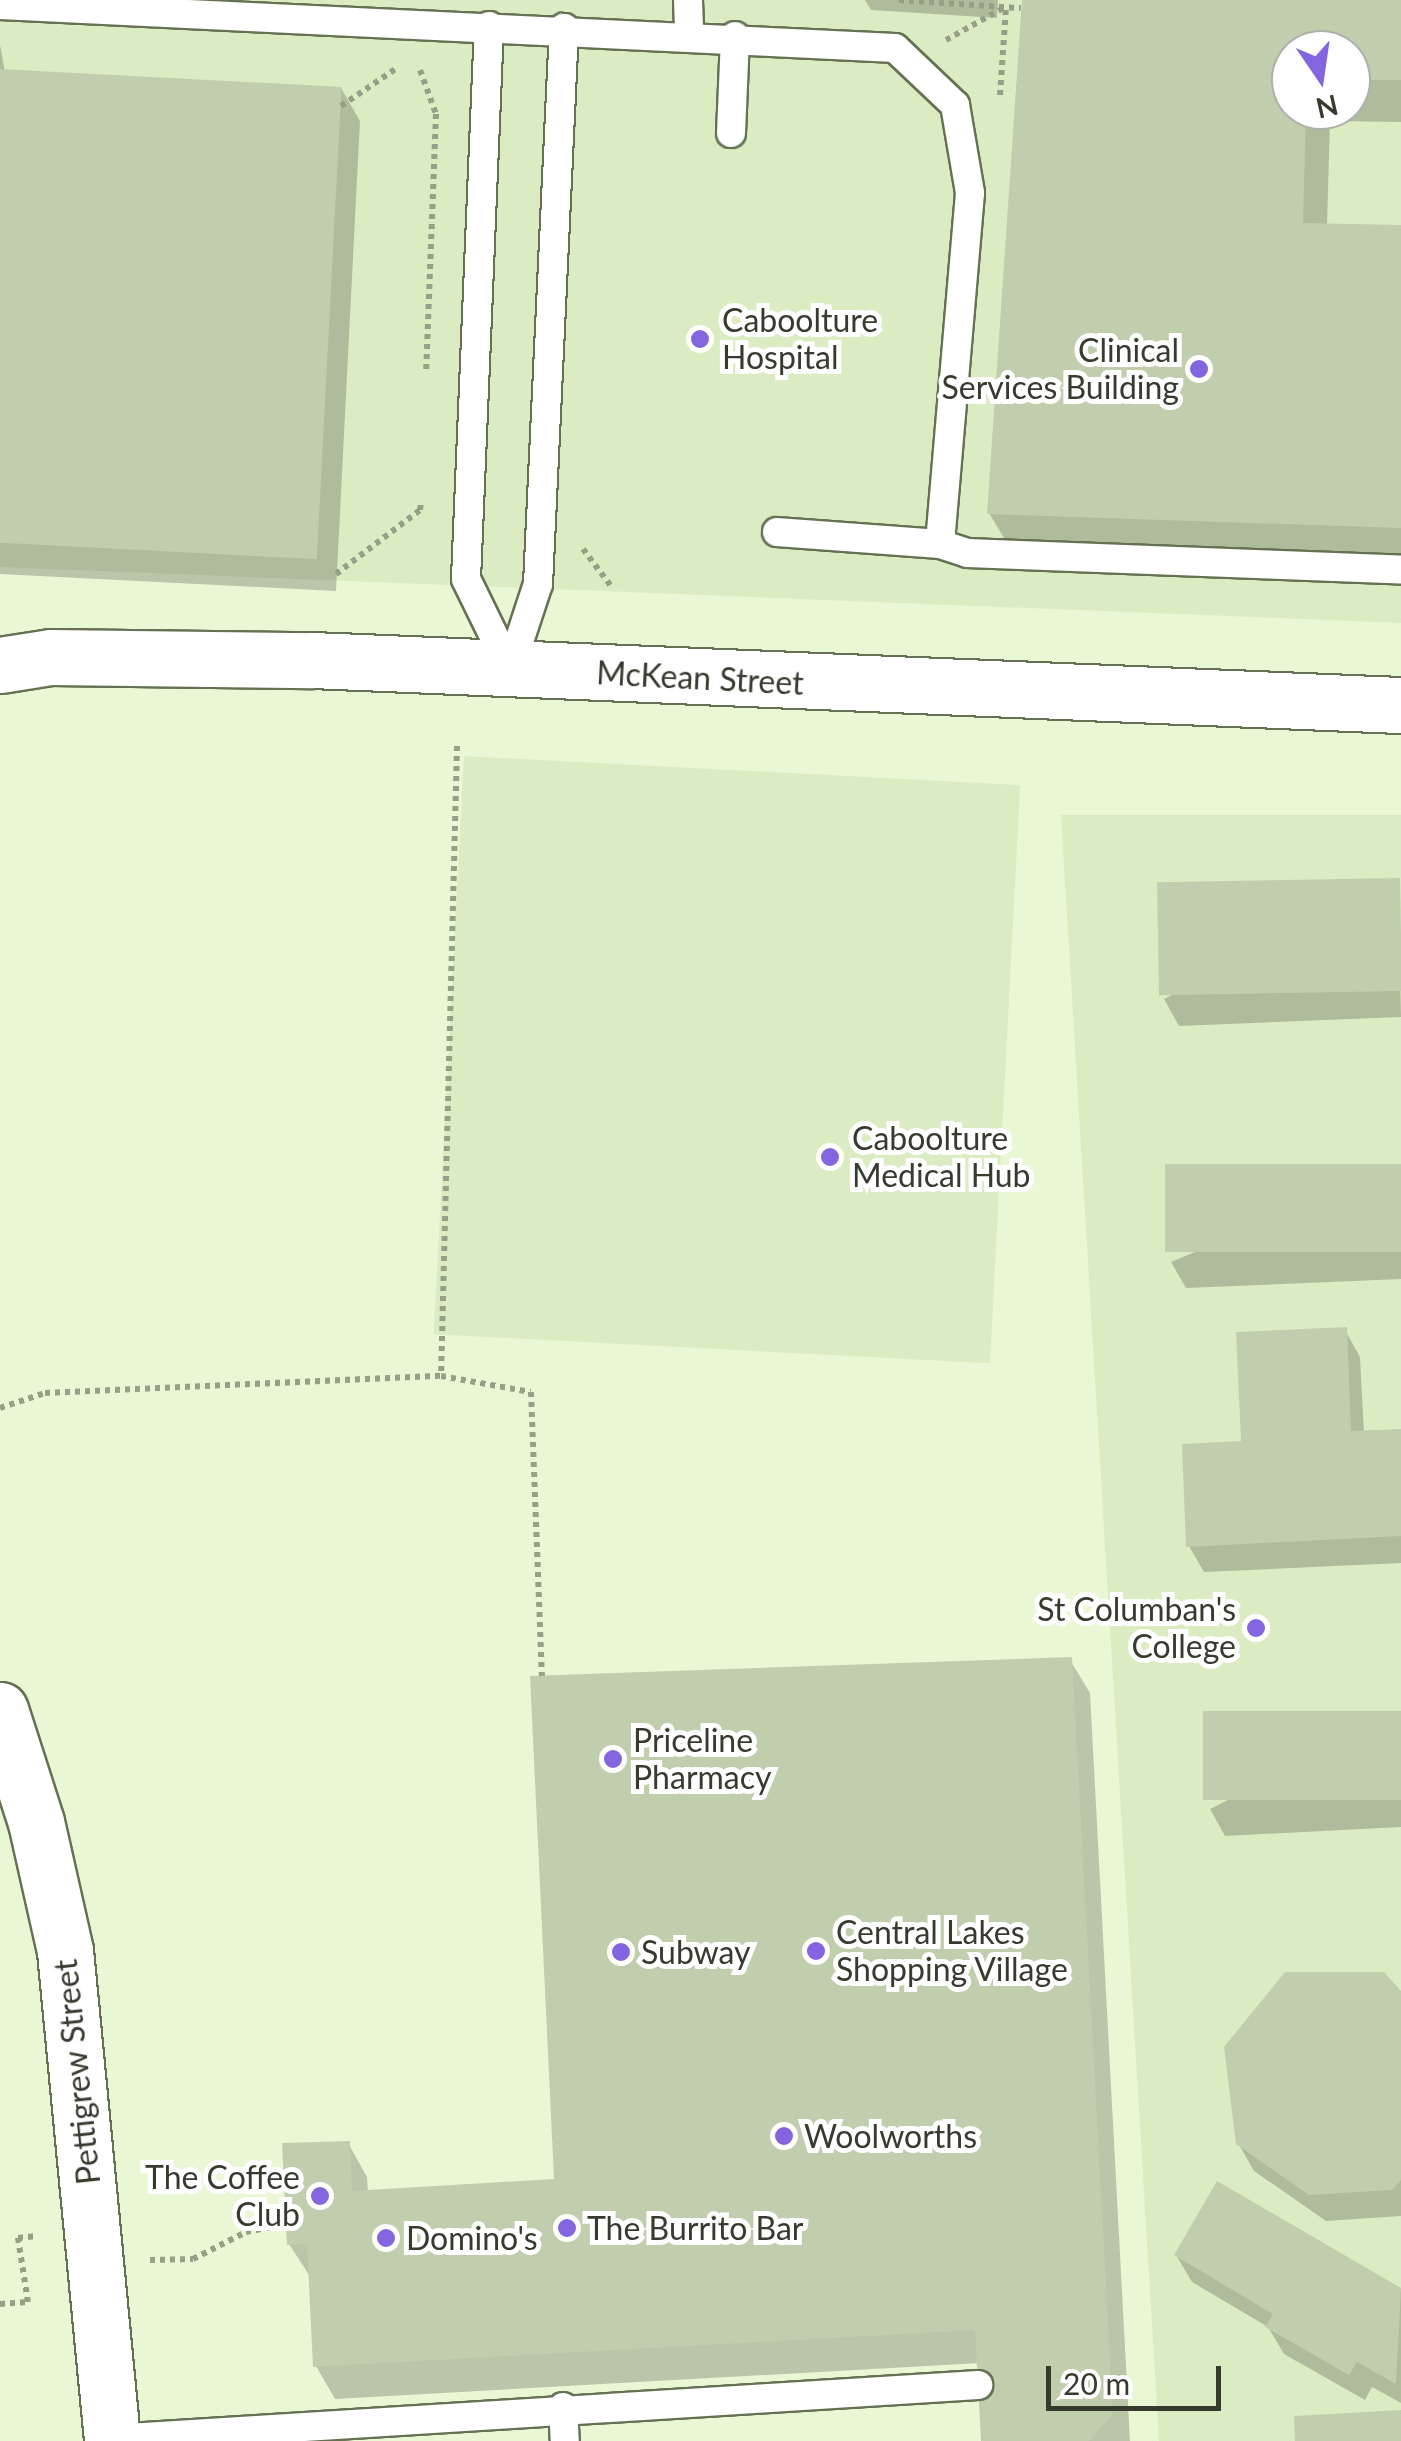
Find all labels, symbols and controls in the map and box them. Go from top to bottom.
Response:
north arrow [1271,30,1371,130]
text: N [1313,88,1342,126]
place label: Caboolture Hospital [722,302,878,377]
marker: Caboolture Hospital [687,326,713,352]
place label: Clinical Services Building [942,332,1179,407]
marker: Clinical Services Building [1188,358,1210,380]
street label: McKean Street [595,653,805,703]
place label: Caboolture Medical Hub [852,1120,1031,1195]
marker: Caboolture Medical Hub [817,1144,843,1170]
place label: St Columban's College [1037,1591,1236,1666]
marker: St Columban's College [1245,1617,1267,1639]
place label: Priceline Pharmacy [633,1722,772,1797]
marker: Priceline Pharmacy [602,1748,624,1770]
place label: Central Lakes Shopping Village [836,1914,1069,1989]
place label: Subway [641,1933,751,1971]
marker: Central Lakes Shopping Village [805,1940,827,1962]
marker: Subway [610,1941,632,1963]
street label: Pettigrew Street [46,1957,108,2187]
place label: Woolworths [804,2117,977,2155]
marker: Woolworths [773,2125,795,2147]
place label: The Coffee Club [145,2159,300,2234]
marker: The Coffee Club [309,2185,331,2207]
place label: The Burrito Bar [587,2209,803,2247]
marker: The Burrito Bar [556,2217,578,2239]
place label: Domino's [406,2219,538,2257]
marker: Domino's [375,2227,397,2249]
scale bar [1051,2346,1226,2408]
text: 20 m [1063,2365,1130,2401]

